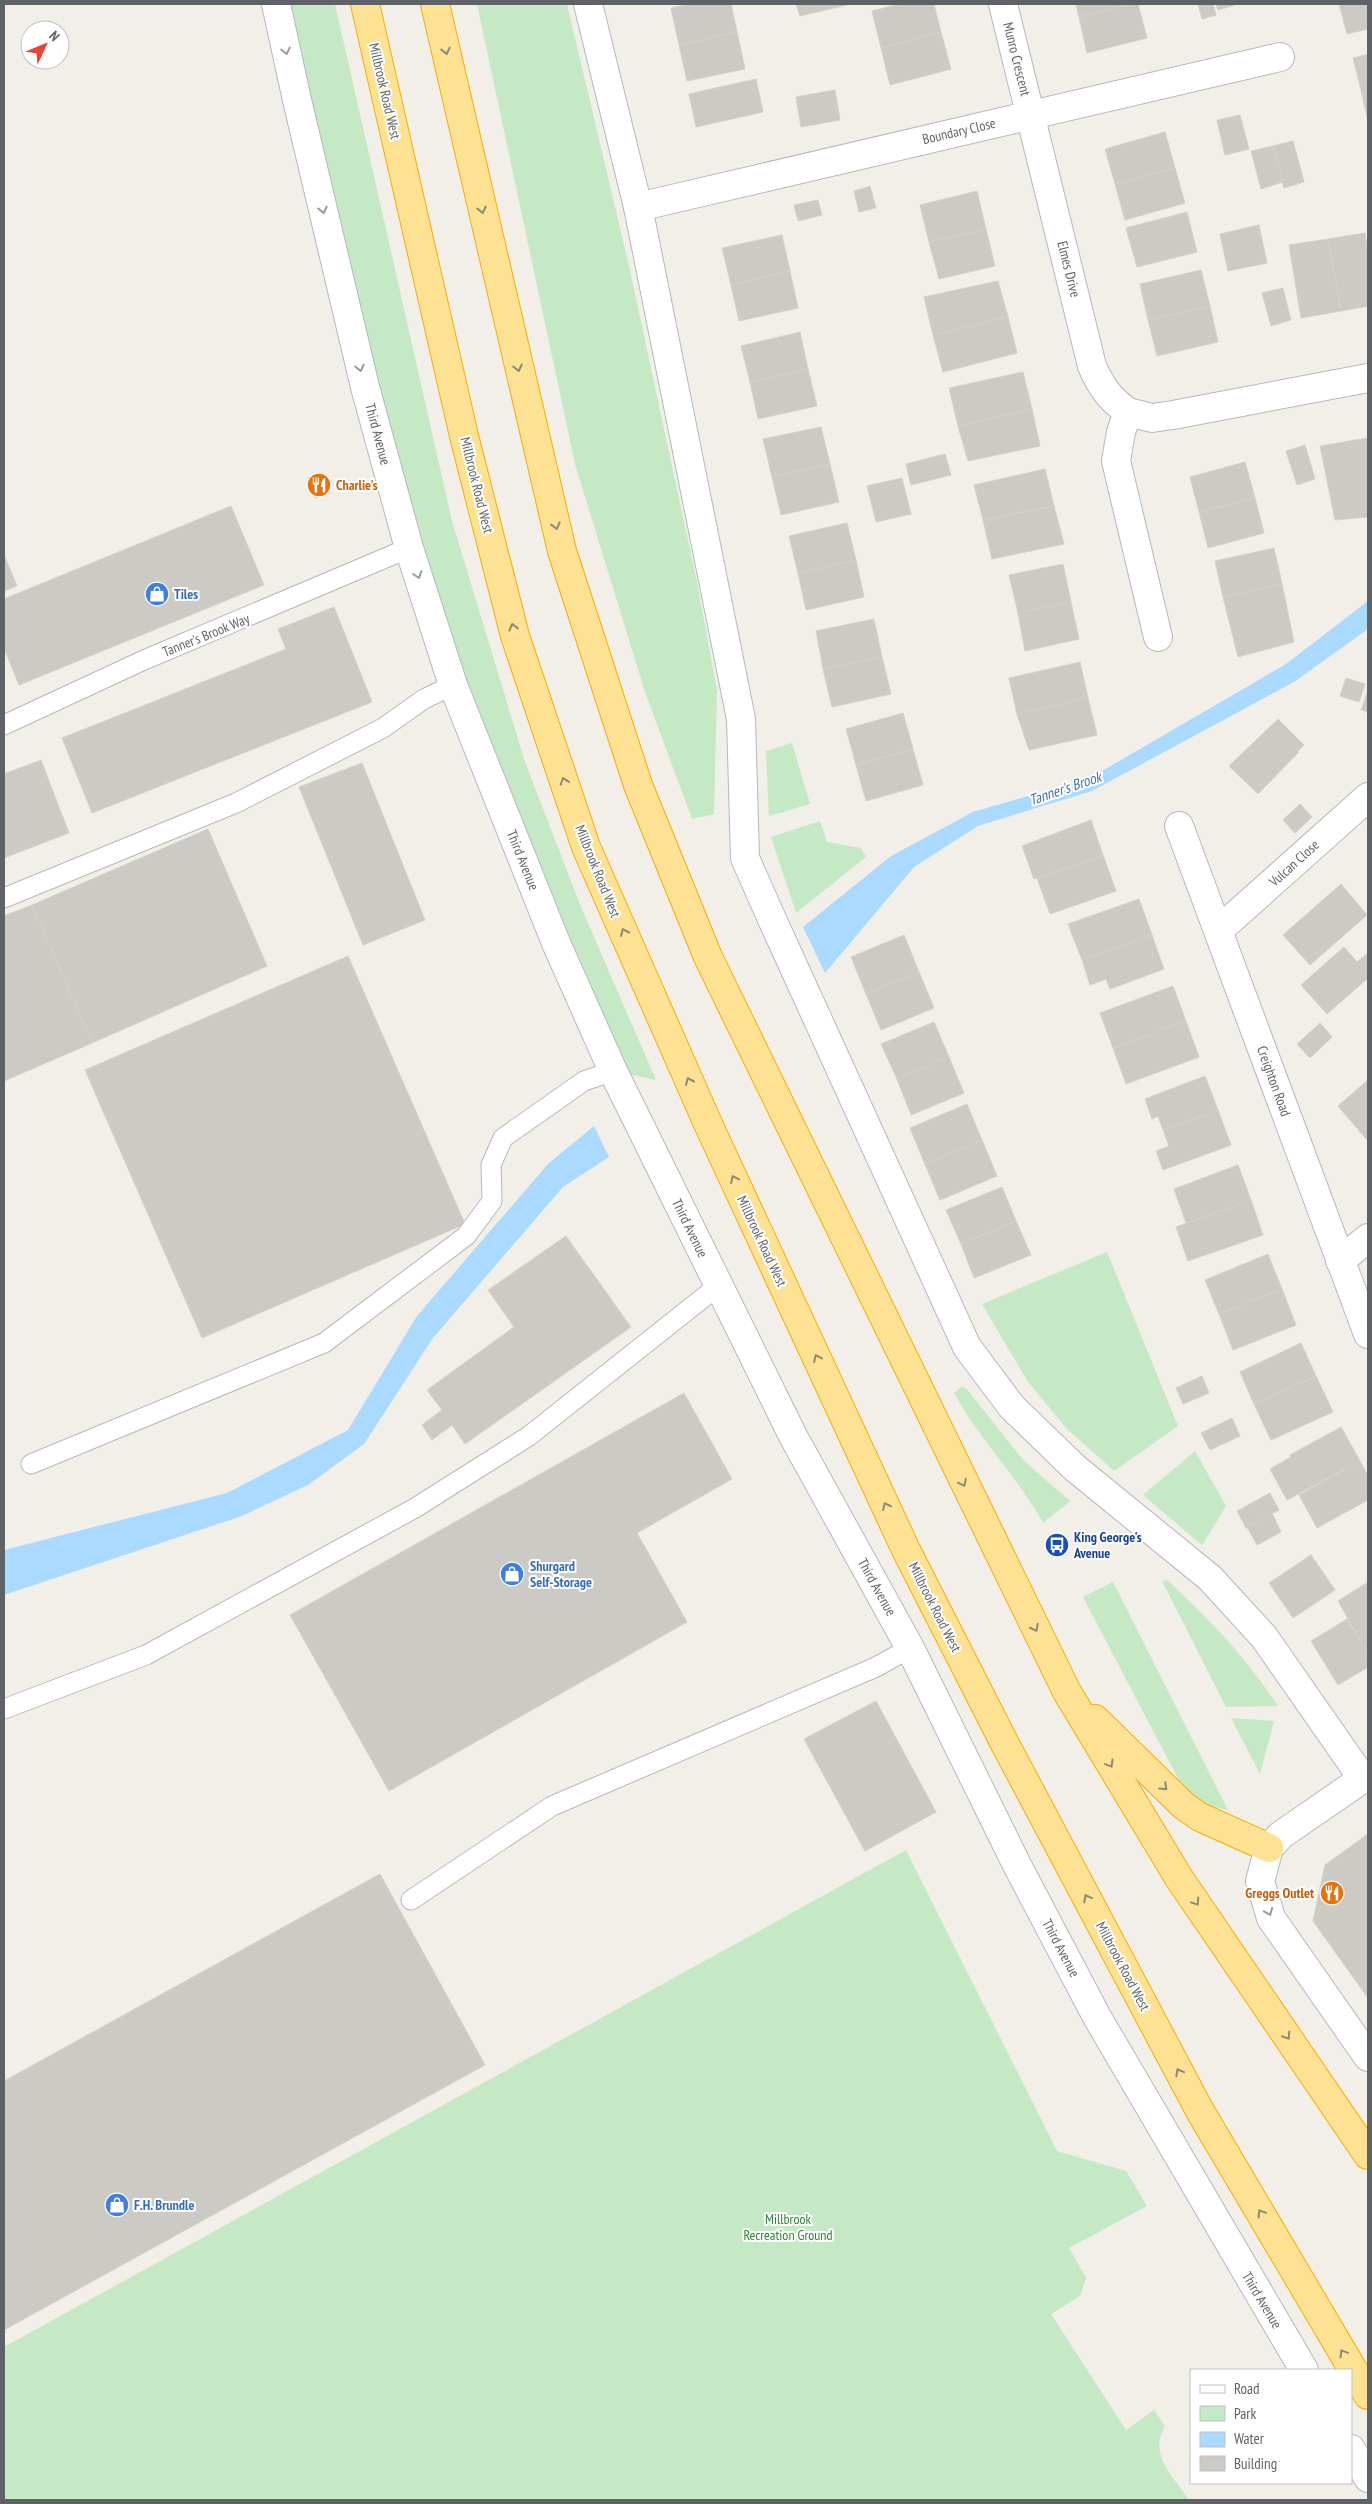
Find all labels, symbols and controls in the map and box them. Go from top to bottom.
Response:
north arrow [20,20,70,70]
street label: Munro Crescent [999,20,1035,98]
text: N [45,27,63,45]
street label: Millbrook Road West [365,41,405,141]
one-way arrow [281,47,291,56]
one-way arrow [440,47,451,56]
street label: Boundary Close [921,114,997,148]
one-way arrow [317,205,328,214]
one-way arrow [476,205,487,214]
street label: Elmes Drive [1053,239,1085,299]
one-way arrow [354,363,365,372]
one-way arrow [512,364,523,373]
street label: Third Avenue [361,401,395,467]
street label: Millbrook Road West [456,435,498,535]
restaurant icon: Charlie's [306,472,332,498]
place label: Charlie's [336,476,378,494]
one-way arrow [550,522,561,531]
one-way arrow [412,570,422,579]
shop icon: Tiles [144,581,170,607]
place label: Tiles [174,585,198,603]
street label: Tanner's Brook Way [160,609,253,661]
one-way arrow [508,623,519,632]
water label: Tanner's Brook [1026,766,1106,809]
one-way arrow [560,778,570,786]
street label: Millbrook Road West [571,822,625,920]
street label: Third Avenue [503,827,543,893]
street label: Vulcan Close [1264,836,1323,891]
one-way arrow [620,928,631,937]
street label: Creighton Road [1253,1043,1295,1119]
one-way arrow [685,1077,696,1086]
one-way arrow [729,1175,740,1184]
street label: Millbrook Road West [733,1193,791,1290]
street label: Third Avenue [668,1196,712,1261]
one-way arrow [813,1354,824,1363]
one-way arrow [957,1477,967,1486]
one-way arrow [881,1502,892,1511]
place label: King George's Avenue [1073,1528,1142,1562]
bus stop icon: King George's Avenue [1044,1532,1070,1558]
street label: Third Avenue [854,1555,900,1619]
place label: Shurgard Self-Storage [530,1557,592,1591]
street label: Millbrook Road West [905,1559,965,1655]
shop icon: Shurgard Self-Storage [499,1561,525,1587]
one-way arrow [1029,1623,1039,1632]
one-way arrow [1104,1758,1114,1767]
one-way arrow [1159,1781,1168,1790]
restaurant icon: Greggs Outlet [1319,1880,1345,1906]
place label: Greggs Outlet [1245,1884,1314,1902]
one-way arrow [1083,1894,1093,1903]
one-way arrow [1189,1897,1199,1906]
one-way arrow [1262,1907,1273,1916]
street label: Third Avenue [1038,1916,1084,1980]
street label: Millbrook Road West [1092,1918,1154,2014]
one-way arrow [1281,2031,1290,2040]
one-way arrow [1176,2068,1186,2077]
shop icon: F.H. Brundle [104,2192,130,2218]
place label: F.H. Brundle [134,2196,194,2214]
one-way arrow [1257,2209,1267,2218]
park label: Millbrook Recreation Ground [743,2210,833,2244]
street label: Third Avenue [1238,2268,1286,2332]
one-way arrow [1340,2349,1350,2358]
legend [1190,2369,1352,2484]
text: Road [1234,2379,1260,2398]
text: Park [1234,2404,1256,2423]
text: Water [1234,2429,1265,2448]
text: Building [1234,2454,1277,2473]

